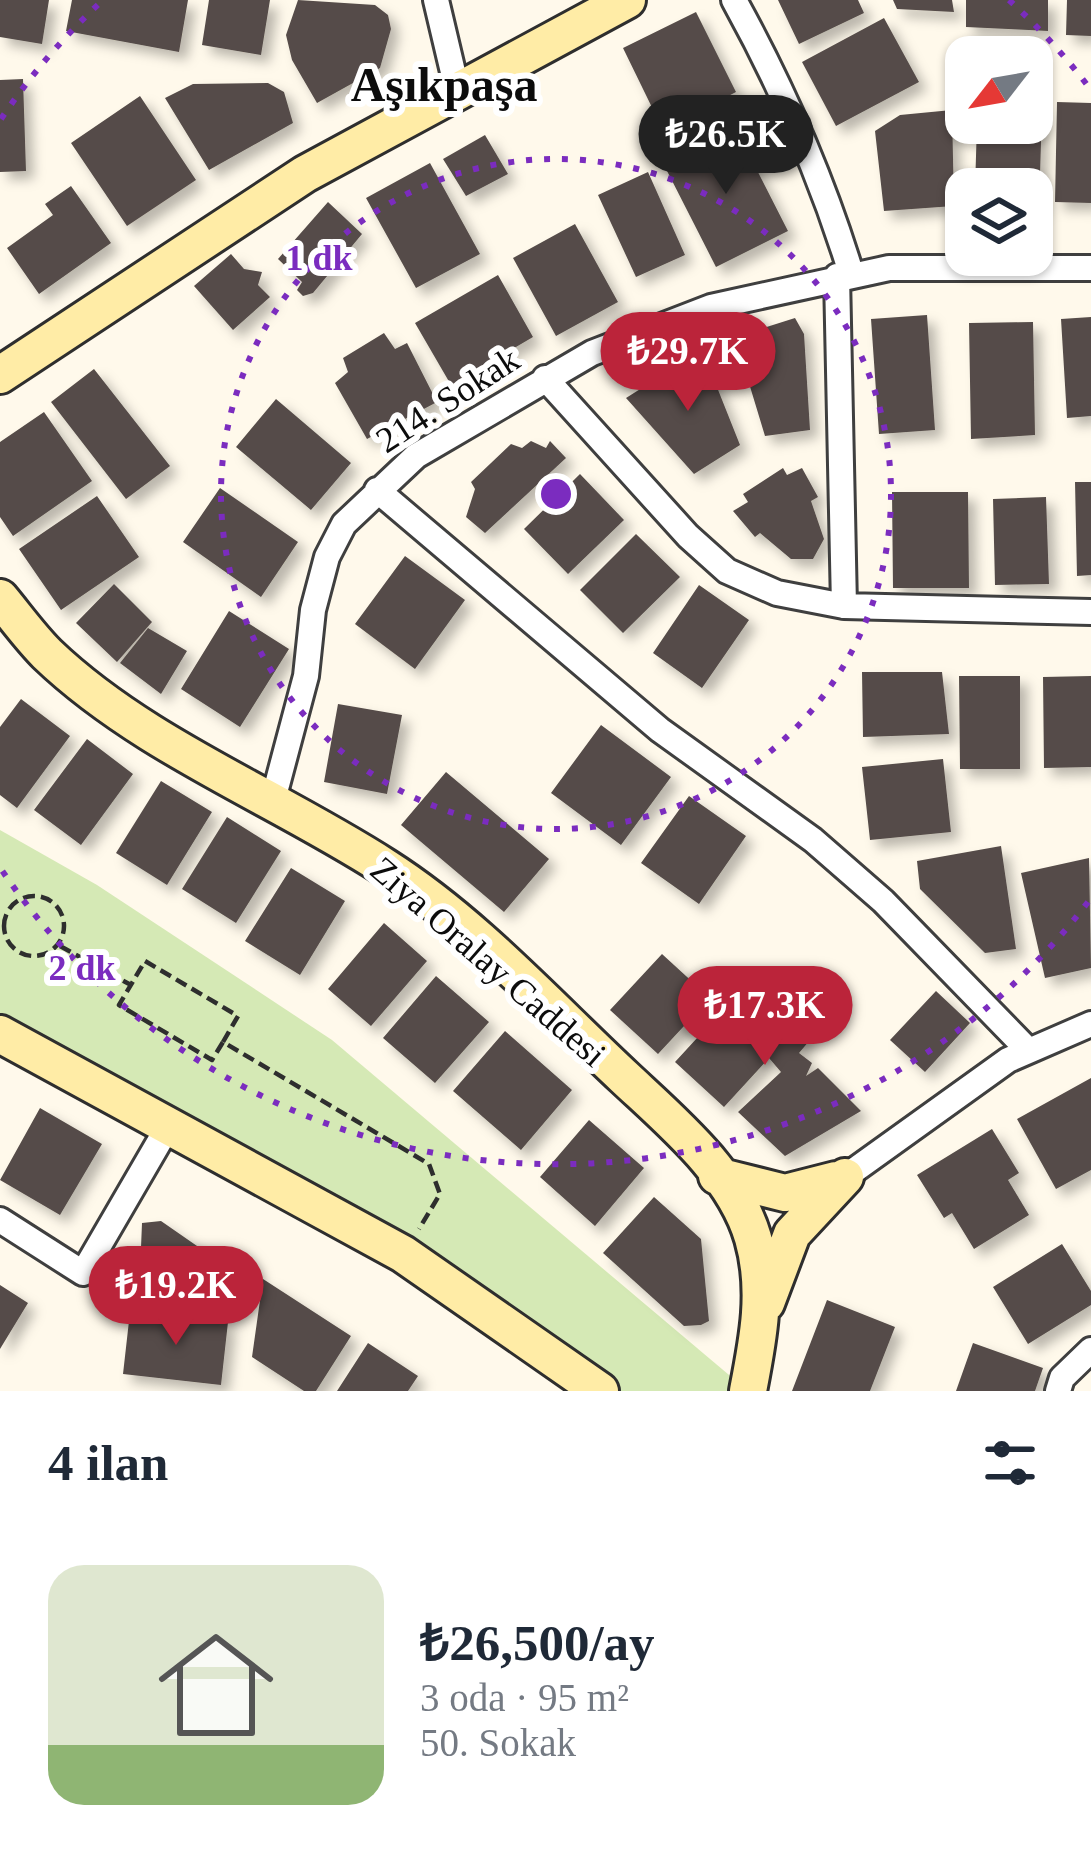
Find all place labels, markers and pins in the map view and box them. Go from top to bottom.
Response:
pin: ₺26.5K [628,95,824,197]
pin: ₺29.7K [590,312,786,414]
centre of rings [535,473,577,515]
pin: ₺17.3K [667,966,863,1068]
pin: ₺19.2K [78,1246,274,1348]

